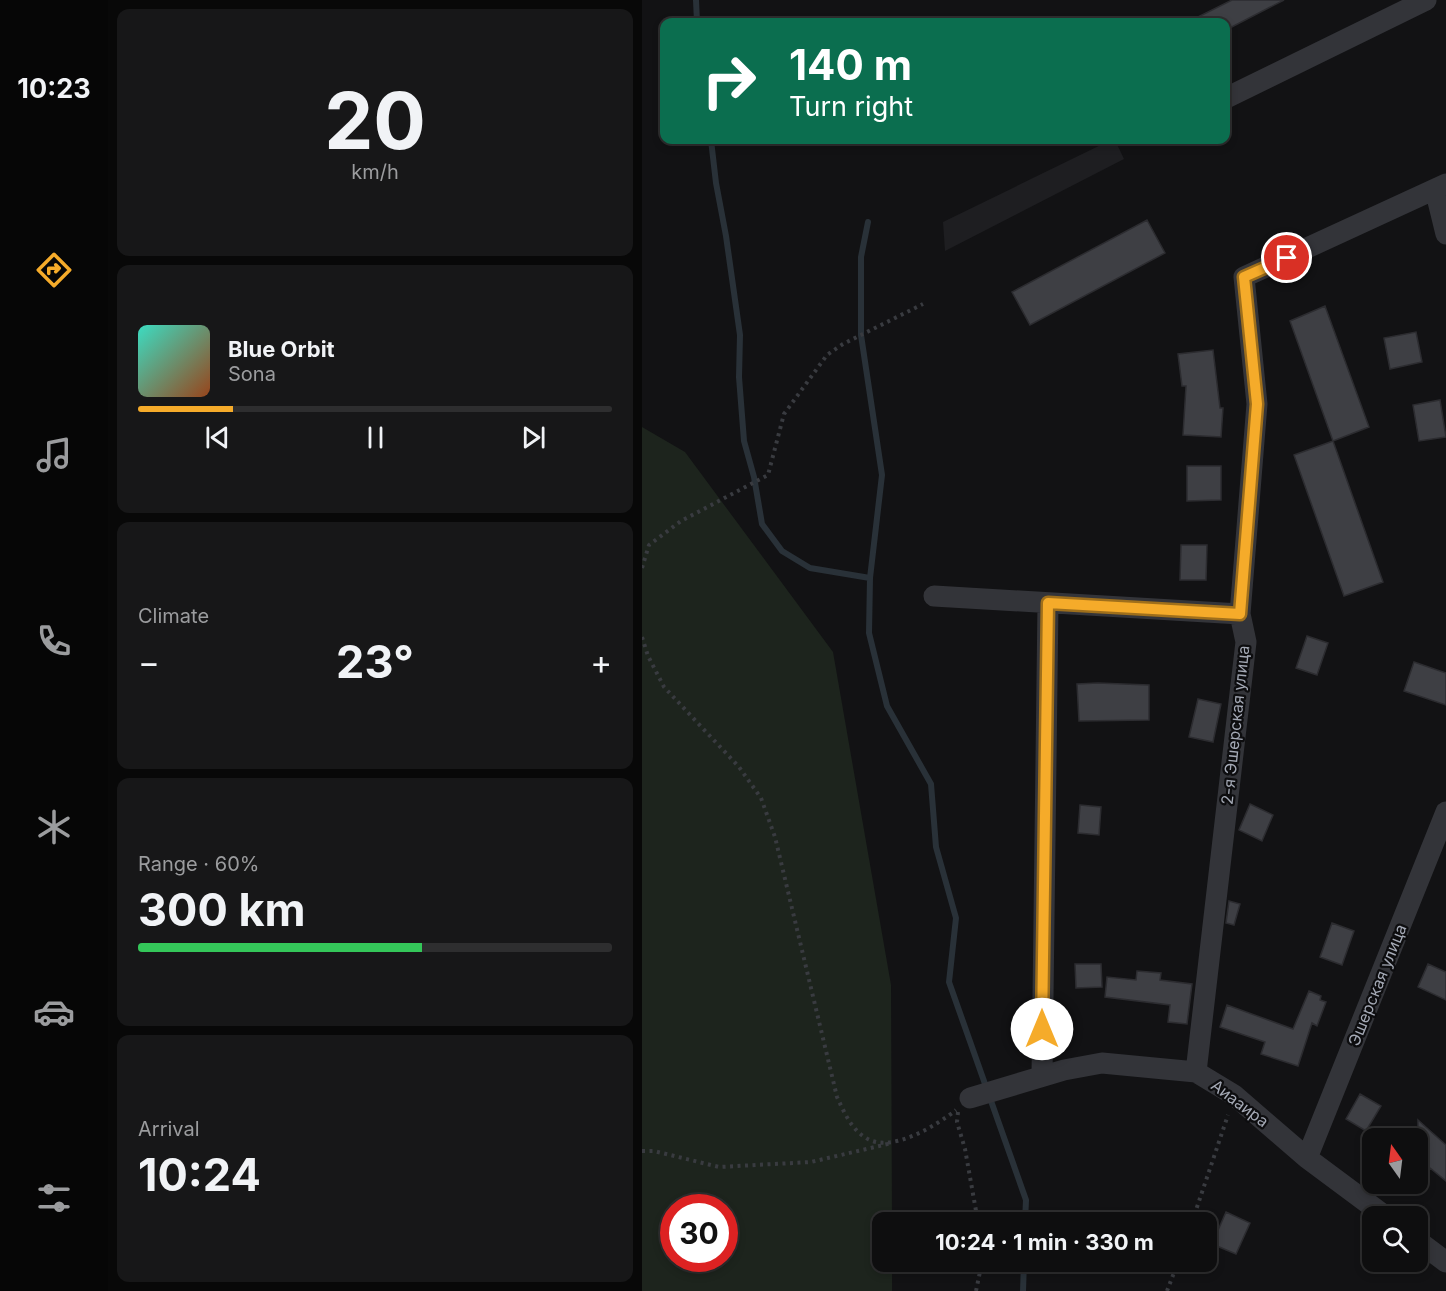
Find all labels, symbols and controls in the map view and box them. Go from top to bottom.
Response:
text: 140 m [789,39,912,90]
icon: right [690,42,768,120]
text: 10:23 [17,72,91,105]
text: 20 [324,73,426,168]
text: Turn right [789,90,913,123]
text: km/h [351,160,399,184]
pin [1261,232,1312,283]
icon: arrive [1270,241,1303,274]
icon: directions [33,249,75,291]
text: Blue Orbit [228,336,335,362]
text: Sona [228,362,276,386]
icon: previous [201,421,234,454]
icon: pause [359,421,392,454]
icon: next [517,421,550,454]
icon: music [33,434,75,476]
text: Climate [138,604,209,628]
icon: phone [33,620,75,662]
text: 23° [336,634,414,689]
text: − [138,642,160,682]
text: + [590,642,612,682]
street label: 2-я Эшерская улица [1217,644,1253,806]
icon: climate [33,806,75,848]
text: Range · 60% [138,852,259,876]
text: 300 km [138,882,306,937]
street label: Эшерская улица [1343,921,1411,1049]
icon: car [33,991,75,1033]
position arrow [1010,997,1074,1061]
street label: Аиааира [1207,1075,1273,1131]
text: Arrival [138,1117,200,1141]
north arrow [1362,1128,1428,1194]
map controls [1362,1128,1428,1272]
text: 10:24 [138,1147,261,1202]
icon: filters [33,1177,75,1219]
speed limit sign: 30 [660,1194,738,1272]
button: search [1362,1206,1428,1272]
text: 10:24 · 1 min · 330 m [935,1229,1154,1255]

